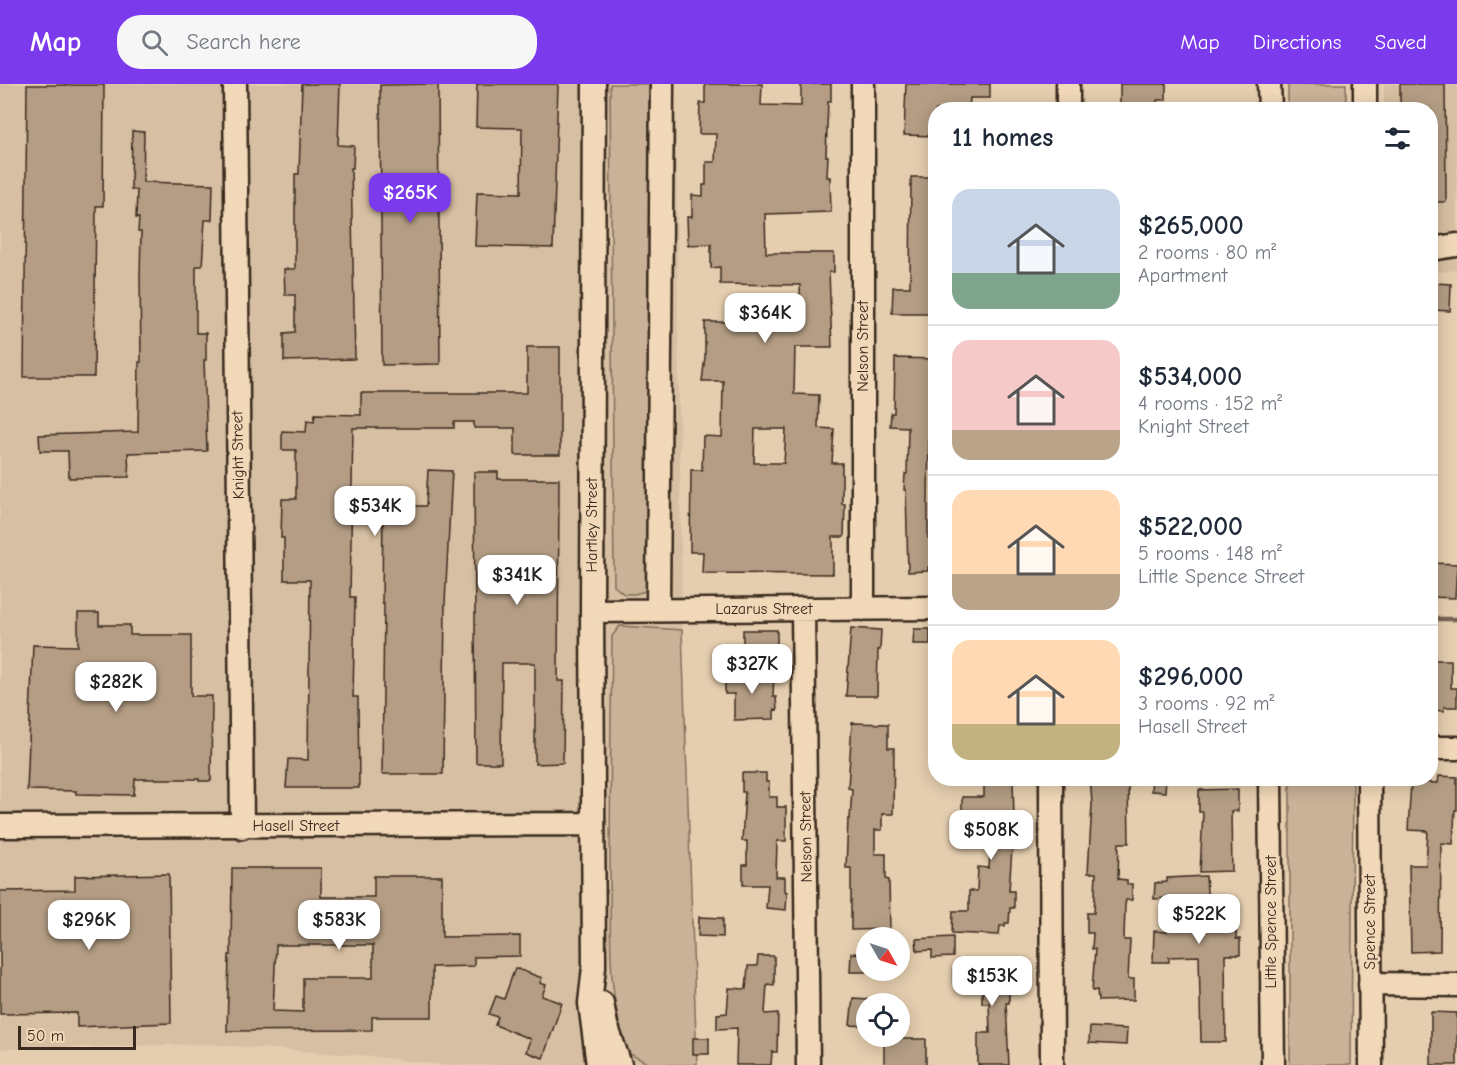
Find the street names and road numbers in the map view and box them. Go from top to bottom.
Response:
street label: Nelson Street [854,300,872,392]
street label: Knight Street [228,410,248,499]
street label: Hartley Street [583,477,601,572]
street label: Lazarus Street [715,600,813,618]
street label: Nelson Street [796,791,816,883]
street label: Hasell Street [253,817,340,835]
street label: Little Spence Street [1262,855,1280,988]
street label: Spence Street [1361,874,1379,970]

